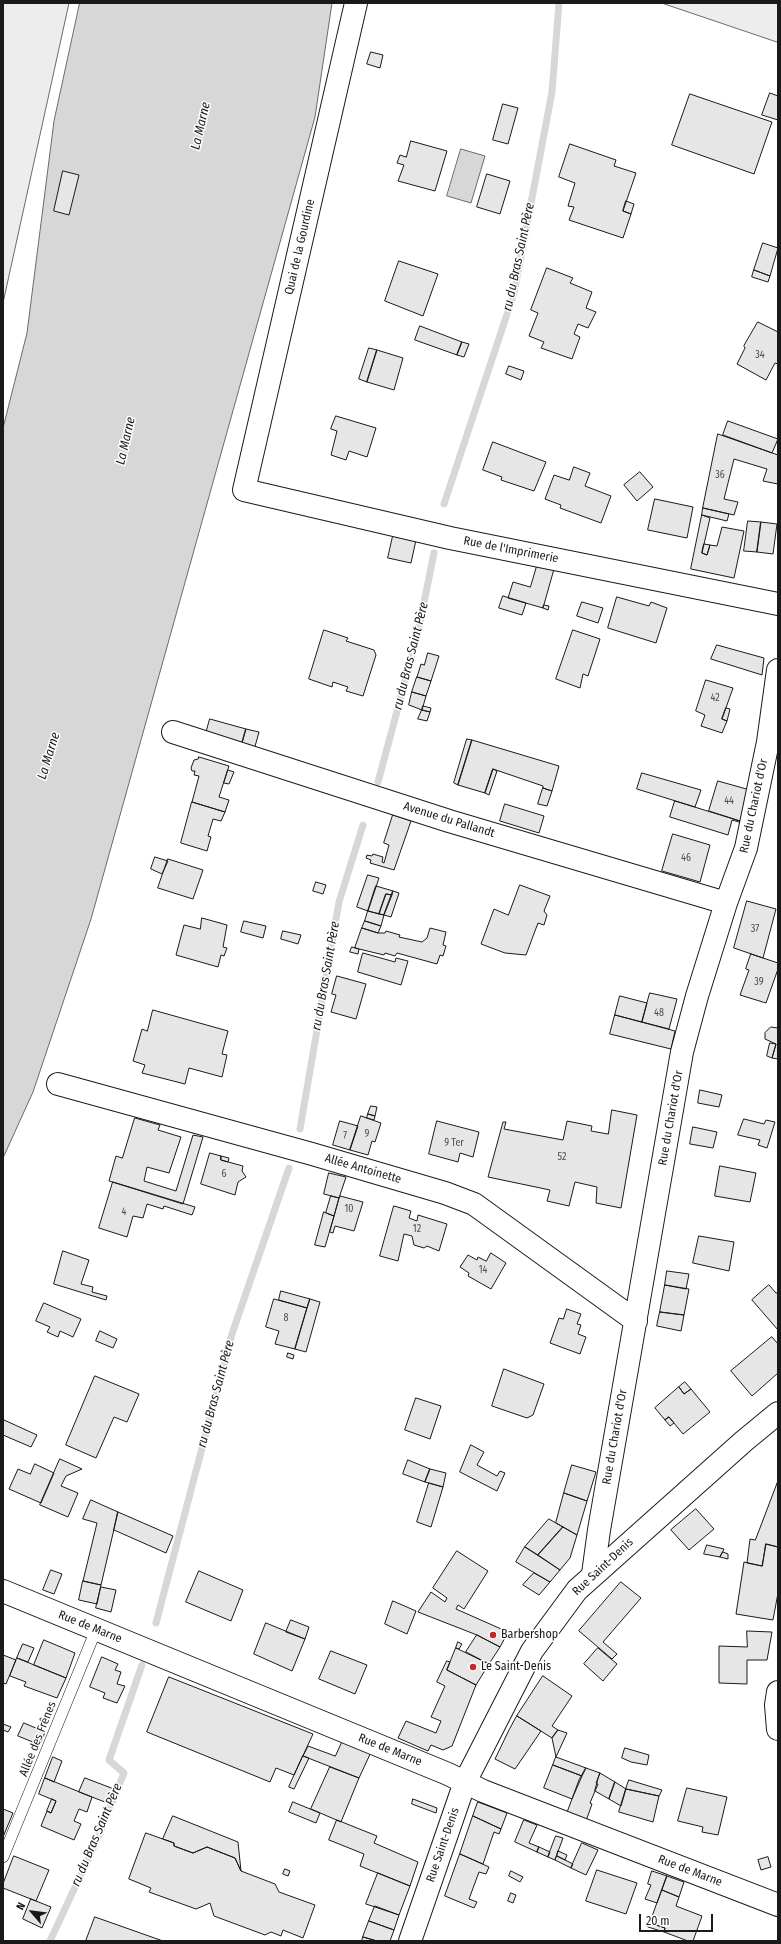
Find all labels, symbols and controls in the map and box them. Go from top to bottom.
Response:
water label: La Marne [188,101,214,151]
street label: Quai de la Gourdine [282,198,318,296]
water label: ru du Bras Saint Père [500,201,538,313]
house number: 34 [755,349,765,361]
water label: La Marne [113,416,139,466]
house number: 36 [715,469,725,481]
street label: Rue de l'Imprimerie [462,534,560,566]
water label: ru du Bras Saint Père [390,601,432,711]
house number: 42 [710,692,720,704]
water label: La Marne [34,731,64,781]
street label: Rue du Chariot d'Or [737,757,771,855]
house number: 44 [724,795,734,807]
street label: Avenue du Pallandt [402,799,496,841]
house number: 46 [681,852,691,864]
water label: ru du Bras Saint Père [309,920,343,1032]
house number: 37 [751,923,759,935]
house number: 39 [754,976,764,988]
house number: 48 [654,1007,664,1019]
street label: Rue du Chariot d'Or [656,1069,686,1167]
house number: 9 [365,1128,369,1140]
house number: 7 [343,1130,347,1142]
house number: 9 Ter [444,1137,464,1149]
street label: Allée Antoinette [323,1151,403,1187]
house number: 52 [558,1151,566,1163]
house number: 6 [222,1168,226,1180]
house number: 10 [344,1203,354,1215]
house number: 4 [122,1206,126,1218]
house number: 12 [413,1223,421,1235]
house number: 14 [479,1264,487,1276]
house number: 8 [284,1312,288,1324]
water label: ru du Bras Saint Père [194,1339,238,1449]
street label: Rue du Chariot d'Or [600,1388,630,1486]
street label: Rue Saint-Denis [570,1535,636,1599]
street label: Rue de Marne [56,1608,124,1646]
place label: Barbershop [501,1628,558,1642]
marker: Barbershop [488,1630,498,1640]
place label: Le Saint-Denis [481,1660,551,1674]
marker: Le Saint-Denis [468,1662,478,1672]
street label: Allée des Frênes [16,1699,60,1779]
street label: Rue de Marne [356,1731,424,1769]
water label: ru du Bras Saint Père [68,1781,126,1889]
street label: Rue Saint-Denis [423,1806,463,1884]
street label: Rue de Marne [656,1852,724,1890]
north arrow [12,1892,52,1932]
text: N [14,1900,28,1912]
scale bar [641,1906,715,1932]
text: 20 m [646,1914,670,1928]

